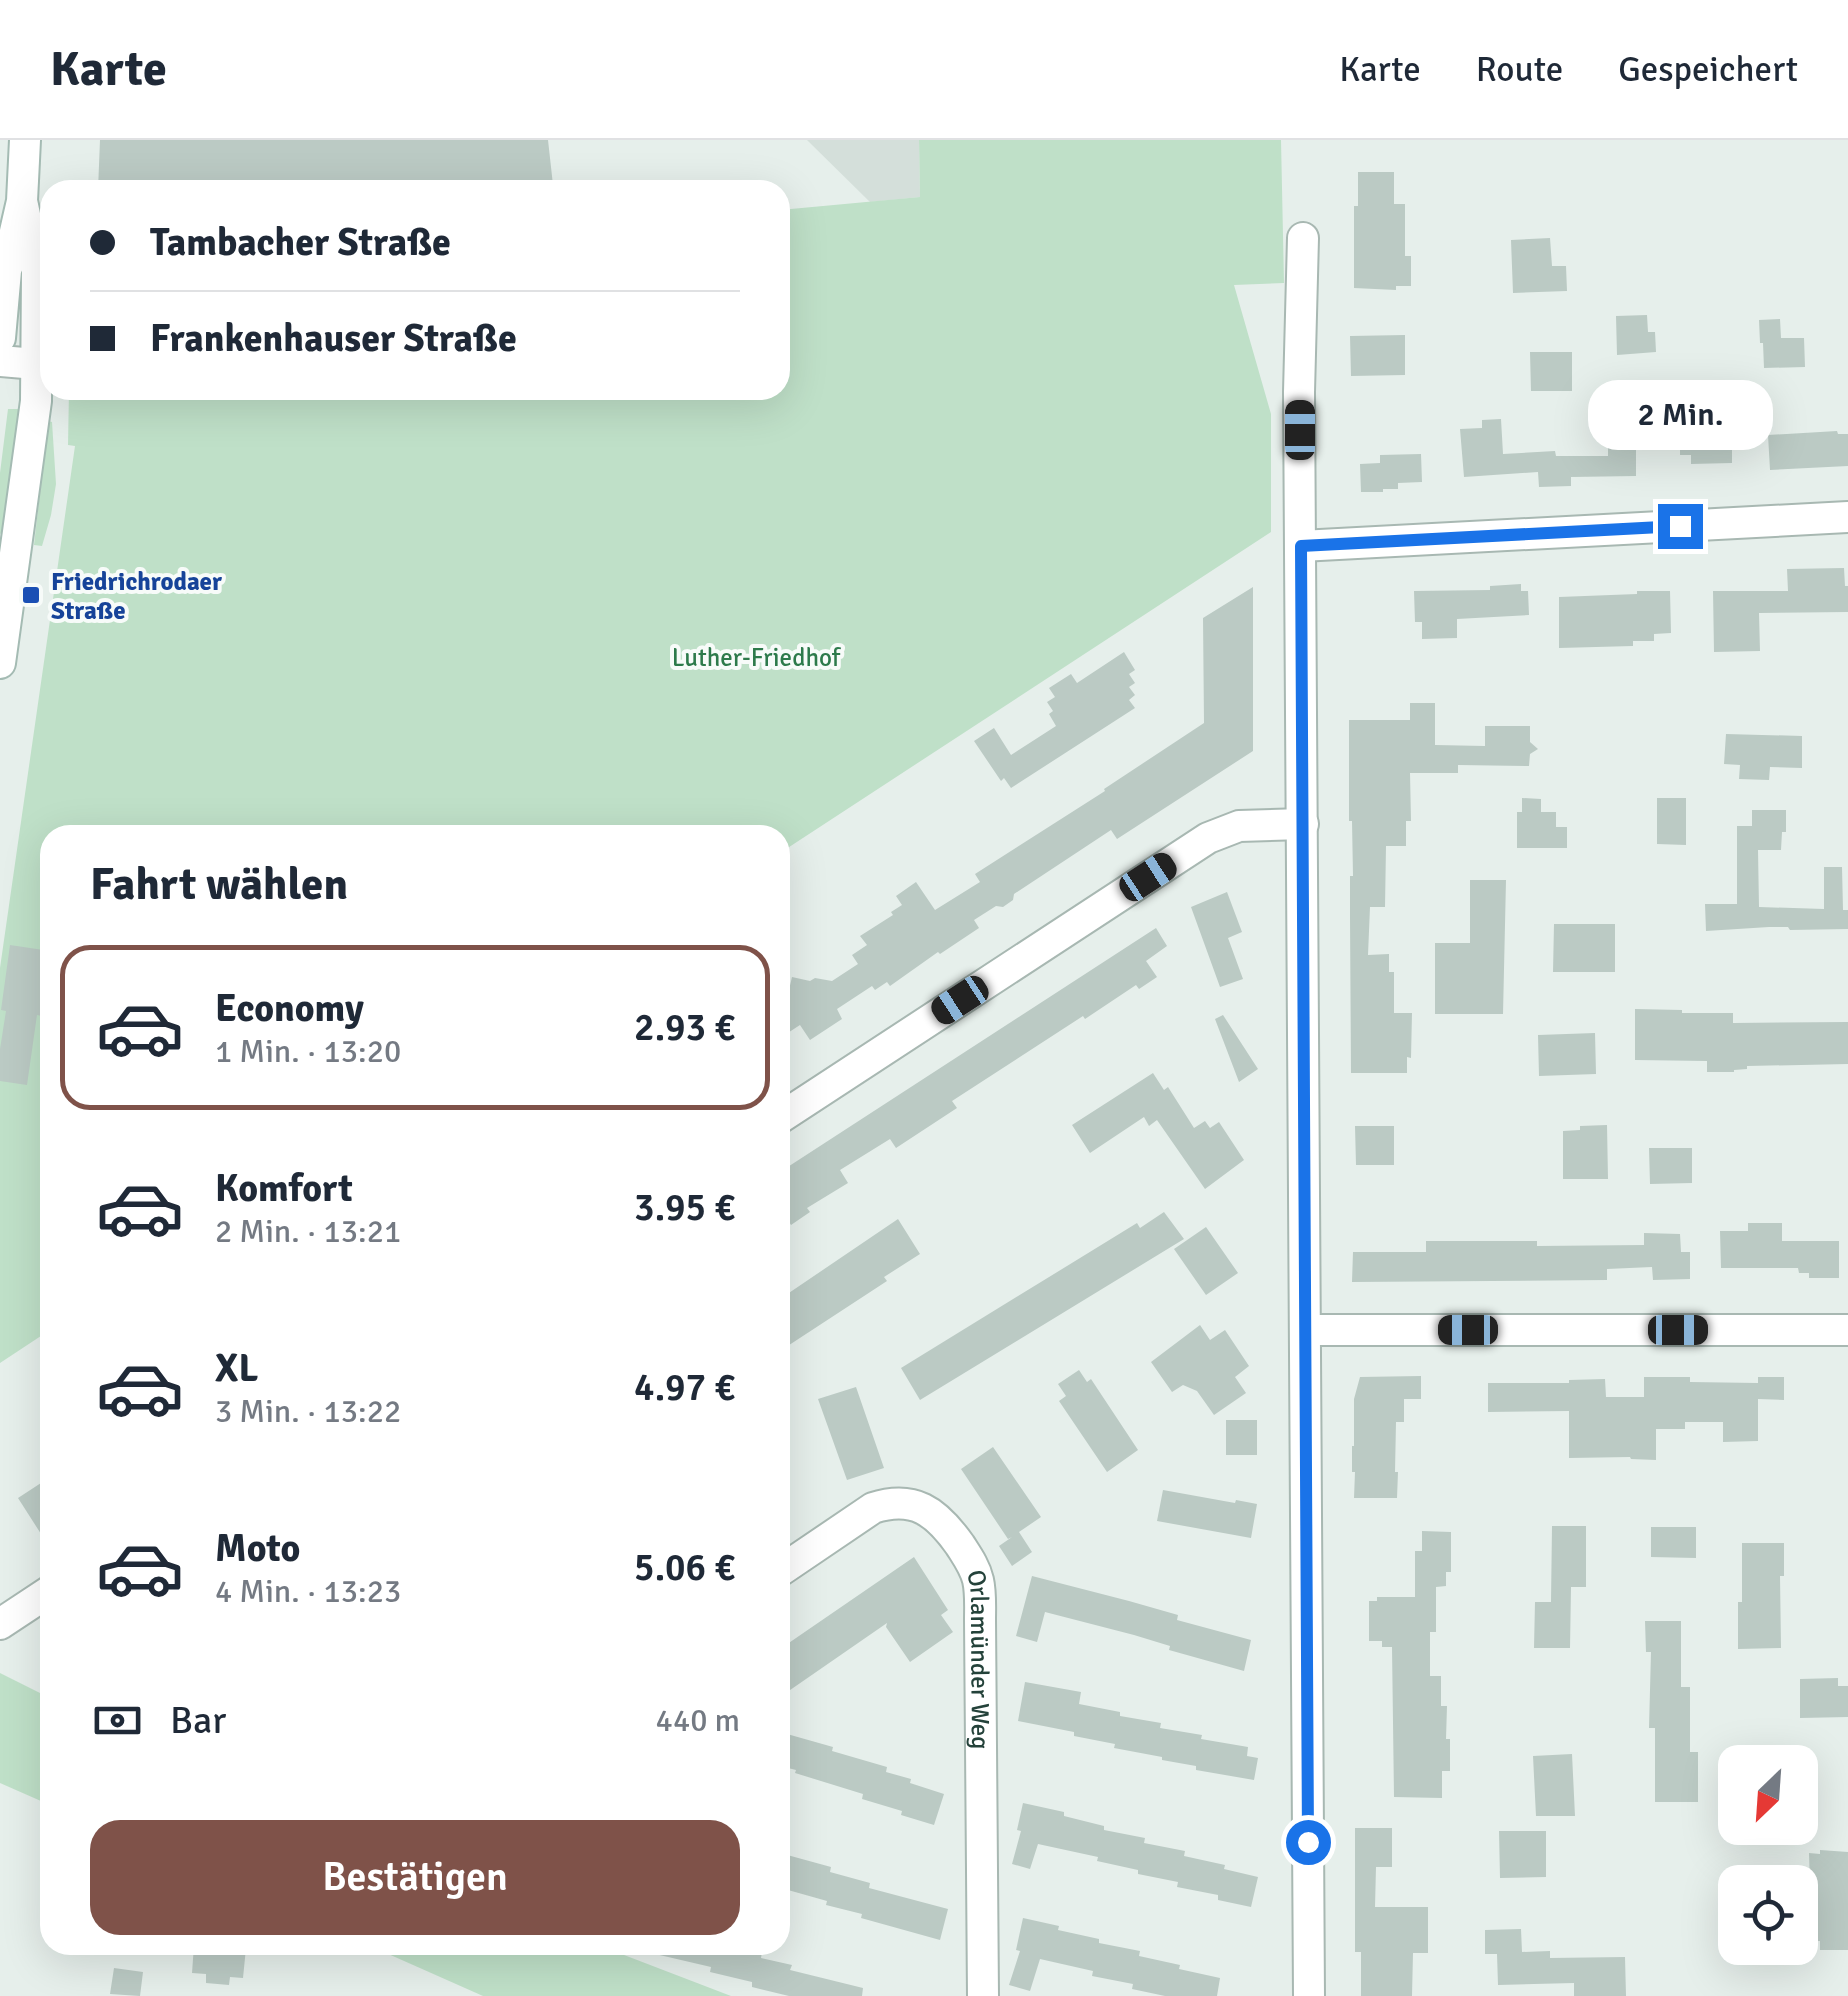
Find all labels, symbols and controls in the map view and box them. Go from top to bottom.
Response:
text: Karte [50,40,167,99]
text: Karte [1339,48,1421,91]
text: Route [1476,48,1563,91]
text: Gespeichert [1618,48,1798,91]
text: Tambacher Straße [150,219,451,266]
text: Frankenhauser Straße [150,315,517,362]
callout: 2 Min. [1588,381,1772,451]
text: 2 Min. [1637,395,1724,434]
car [1285,400,1315,460]
route end [1658,504,1703,549]
place label: Friedrichrodaer Straße [51,566,222,626]
marker: Friedrichrodaer Straße [20,584,42,606]
park label: Luther-Friedhof [672,642,842,673]
car [1115,848,1181,906]
text: Fahrt wählen [90,857,348,912]
car [927,971,993,1029]
icon: car [95,983,185,1073]
text: Economy [215,985,364,1032]
text: 2.93 € [634,1004,735,1051]
text: 1 Min. · 13:20 [215,1032,401,1071]
icon: car [95,1163,185,1253]
text: Komfort [215,1165,353,1212]
text: 3.95 € [634,1184,735,1231]
text: 2 Min. · 13:21 [215,1212,401,1251]
car [1438,1315,1498,1345]
car [1648,1315,1708,1345]
icon: car [95,1343,185,1433]
text: XL [215,1345,258,1392]
text: 4.97 € [634,1364,735,1411]
text: 3 Min. · 13:22 [215,1392,401,1431]
icon: car [95,1523,185,1613]
text: Moto [215,1525,300,1572]
text: 5.06 € [634,1544,735,1591]
street label: Orlamünder Weg [960,1566,997,1749]
text: 4 Min. · 13:23 [215,1572,401,1611]
icon: cash [90,1693,145,1748]
text: Bar [170,1697,226,1744]
text: 440 m [656,1701,740,1740]
north arrow [1718,1745,1818,1845]
map controls [1718,1745,1818,1965]
button: Bestätigen [90,1820,740,1935]
route start [1286,1820,1331,1865]
button: locate [1718,1865,1818,1965]

